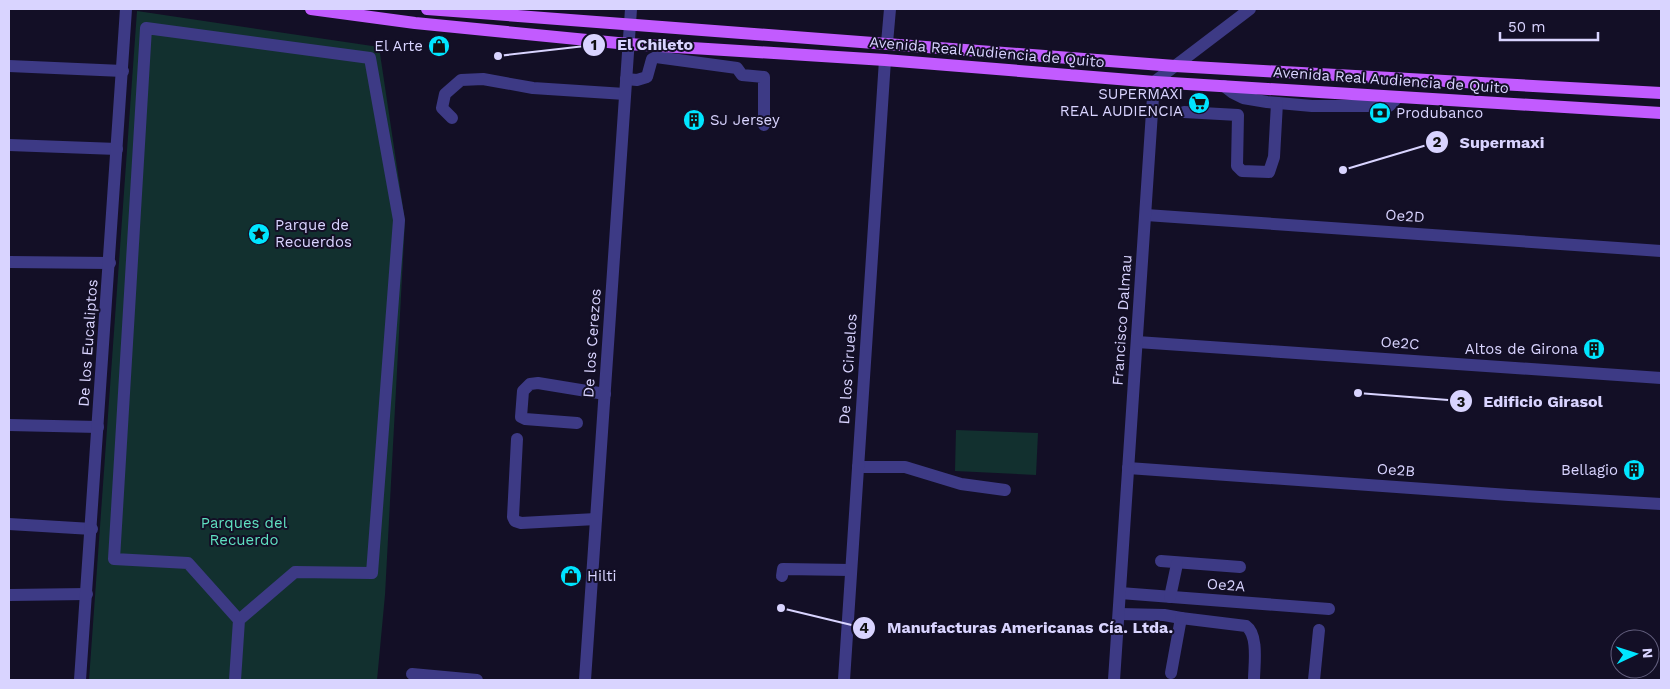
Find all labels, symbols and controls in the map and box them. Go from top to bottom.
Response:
scale bar [1500,10,1598,42]
text: 50 m [1508,18,1545,36]
callout: El Chileto [582,29,703,60]
street label: Avenida Real Audiencia de Quito [869,33,1105,71]
shop icon: El Arte [427,34,451,58]
text: El Chileto [617,35,693,54]
text: 1 [591,36,597,54]
place label: El Arte [374,37,423,55]
street label: Avenida Real Audiencia de Quito [1273,63,1509,97]
place label: SUPERMAXI REAL AUDIENCIA [1060,85,1183,120]
supermarket icon: SUPERMAXI REAL AUDIENCIA [1187,91,1211,115]
bank icon: Produbanco [1368,101,1392,125]
place label: Produbanco [1396,104,1483,122]
building icon: SJ Jersey [682,108,706,132]
place label: SJ Jersey [710,111,780,129]
callout: Supermaxi [1425,126,1555,157]
text: 2 [1433,133,1442,151]
text: Supermaxi [1460,133,1544,152]
street label: Oe2D [1385,206,1425,226]
place label: Parque de Recuerdos [275,216,352,251]
place icon: Parque de Recuerdos [247,222,271,246]
street label: Francisco Dalmau [1108,254,1136,386]
street label: De los Eucaliptos [75,279,101,407]
street label: De los Cerezos [579,288,605,398]
street label: De los Ciruelos [835,313,861,425]
street label: Oe2C [1380,333,1420,353]
building icon: Altos de Girona [1582,337,1606,361]
place label: Altos de Girona [1465,340,1578,358]
callout: Edificio Girasol [1448,386,1613,417]
text: Edificio Girasol [1483,392,1603,411]
text: 3 [1457,393,1466,411]
building icon: Bellagio [1622,458,1646,482]
street label: Oe2B [1376,460,1416,480]
place label: Bellagio [1561,461,1618,479]
park label: Parques del Recuerdo [201,514,288,549]
shop icon: Hilti [559,564,583,588]
place label: Hilti [587,567,617,585]
street label: Oe2A [1206,575,1246,595]
callout: Manufacturas Americanas Cía. Ltda. [852,612,1183,643]
text: Manufacturas Americanas Cía. Ltda. [887,618,1173,637]
text: 4 [859,619,869,637]
north arrow [1610,629,1660,679]
text: N [1640,647,1656,659]

